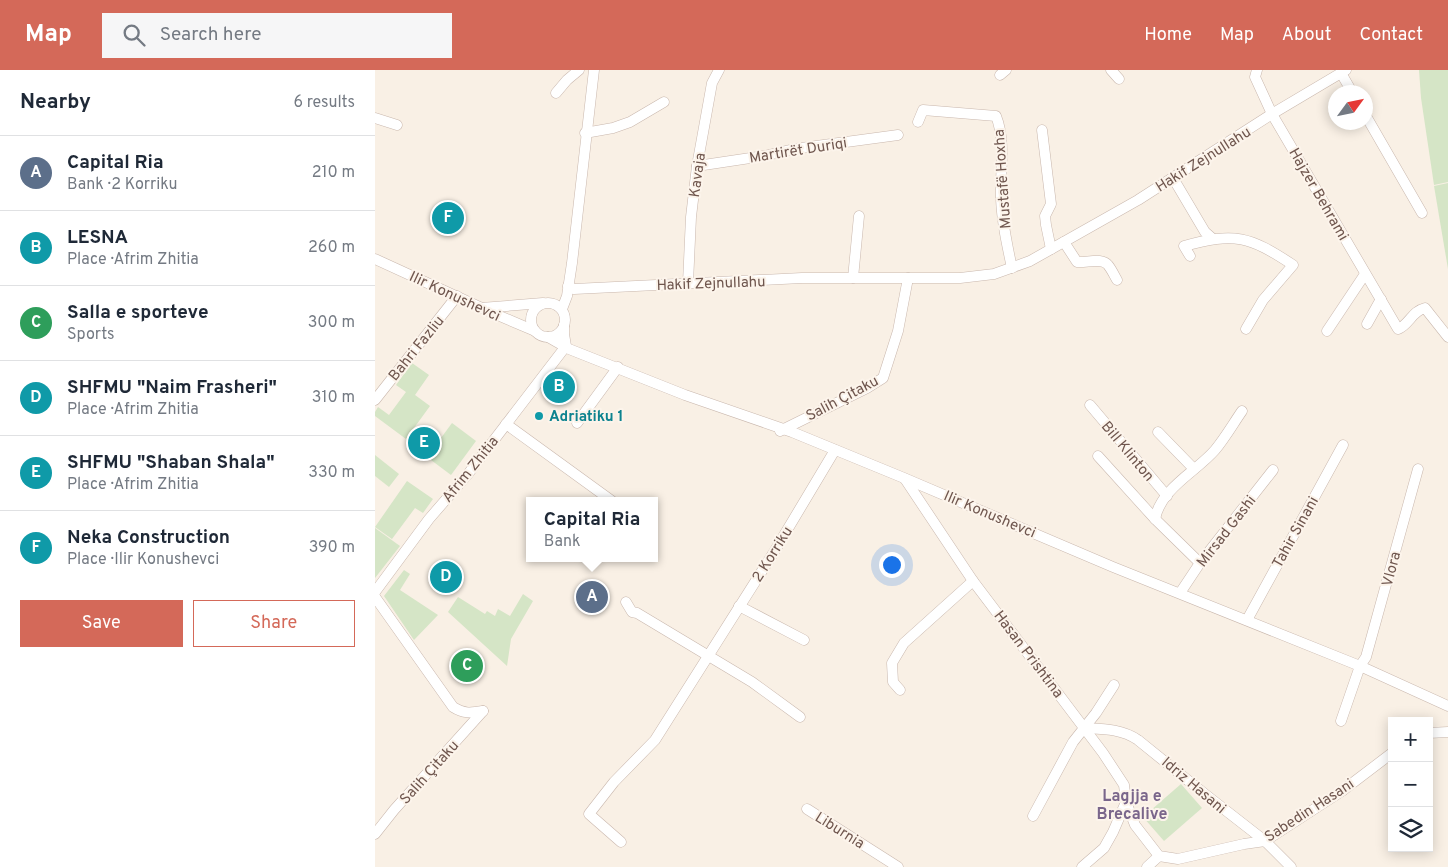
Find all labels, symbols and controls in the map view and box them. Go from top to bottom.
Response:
search box [102,13,452,58]
text: Map [25,20,72,50]
icon: search [120,21,148,49]
text: Search here [160,23,261,47]
text: Home [1144,24,1192,47]
text: Map [1220,24,1254,47]
text: About [1282,24,1331,47]
text: Contact [1359,24,1423,47]
north arrow [1328,85,1373,130]
text: Nearby [20,89,91,116]
text: 6 results [293,93,355,113]
street label: Hakif Zejnullahu [1152,123,1255,197]
street label: Mustafë Hoxha [991,128,1016,229]
street label: Martirët Duriqi [748,134,848,169]
street label: Hajzer Behrami [1283,145,1352,245]
text: Capital Ria [67,151,163,175]
street label: Kavaja [686,152,711,199]
text: A [30,163,42,183]
text: 210 m [312,163,355,183]
text: Bank · 2 Korriku [67,175,177,195]
pin: F [432,199,464,237]
text: LESNA [67,226,128,250]
text: B [30,238,42,258]
text: 260 m [308,238,355,258]
text: Place · Afrim Zhitia [67,250,199,270]
street label: Ilir Konushevci [406,268,503,327]
street label: Hakif Zejnullahu [656,273,766,296]
text: Salla e sporteve [67,301,209,325]
street label: Bahri Fazliu [385,312,449,385]
text: C [31,313,41,333]
text: 300 m [308,313,355,333]
text: Sports [67,325,115,345]
pin: B [543,368,575,406]
street label: Salih Çitaku [803,372,882,426]
text: SHFMU "Naim Frasheri" [67,376,277,400]
text: D [30,388,42,408]
text: 310 m [312,388,355,408]
text: Place · Afrim Zhitia [67,400,199,420]
place label: Adriatiku 1 [549,408,623,427]
marker: Adriatiku 1 [533,410,545,422]
street label: Bill Klinton [1096,418,1158,486]
pin: E [408,424,440,462]
street label: Afrim Zhitia [439,433,504,507]
text: SHFMU "Shaban Shala" [67,451,275,475]
text: E [31,463,41,483]
text: 330 m [308,463,355,483]
text: Place · Afrim Zhitia [67,475,199,495]
street label: Ilir Konushevci [940,487,1038,543]
street label: Mirsad Gashi [1193,492,1261,572]
street label: Tahir Sinani [1269,494,1324,572]
popup [526,497,658,562]
text: Capital Ria [544,508,640,532]
street label: 2 Korriku [749,523,798,586]
text: Neka Construction [67,526,230,550]
text: Bank [544,532,581,552]
text: F [31,538,41,558]
text: 390 m [309,538,355,558]
text: Place · Ilir Konushevci [67,550,219,570]
street label: Vlora [1379,550,1406,589]
your location [879,552,905,578]
pin: D [430,558,462,596]
pin: A [576,578,608,616]
button: Save [20,600,183,647]
button: Share [193,600,355,647]
street label: Hasan Prishtina [989,607,1067,702]
pin: C [451,647,483,685]
map controls [1388,717,1433,852]
button: + [1388,717,1433,762]
street label: Salih Çitaku [396,737,464,809]
street label: Idriz Hasani [1157,754,1229,819]
button: − [1388,762,1433,807]
street label: Sabedin Hasani [1261,775,1358,847]
district label: Lagjja e Brecalive [1097,787,1167,825]
button: layers [1388,807,1433,852]
street label: Liburnia [811,809,868,854]

